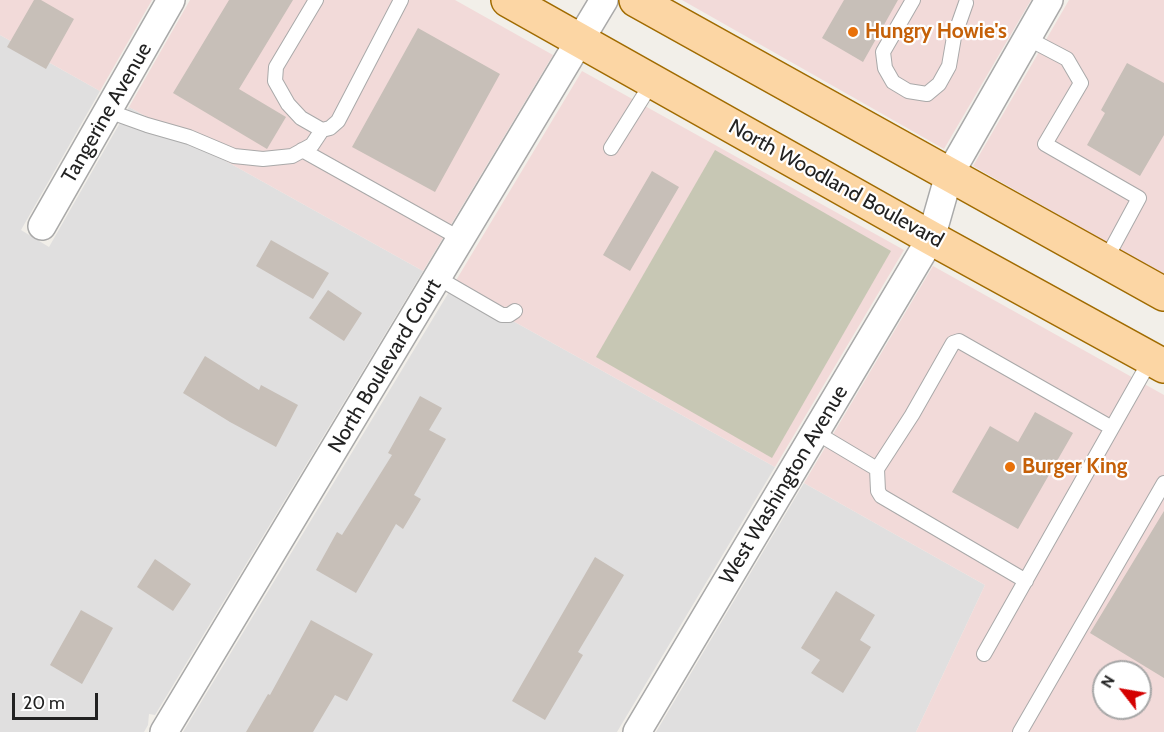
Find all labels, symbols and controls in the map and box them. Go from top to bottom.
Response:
place label: Hungry Howie's [865,19,1007,45]
marker: Hungry Howie's [846,25,860,39]
street label: Tangerine Avenue [57,38,157,188]
street label: North Woodland Boulevard [724,114,948,254]
street label: North Boulevard Court [323,274,447,458]
street label: West Washington Avenue [715,381,853,589]
place label: Burger King [1022,454,1127,480]
marker: Burger King [1003,460,1017,474]
north arrow [1092,660,1152,720]
text: N [1097,672,1119,691]
scale bar [15,681,100,719]
text: 20 m [23,692,65,714]

